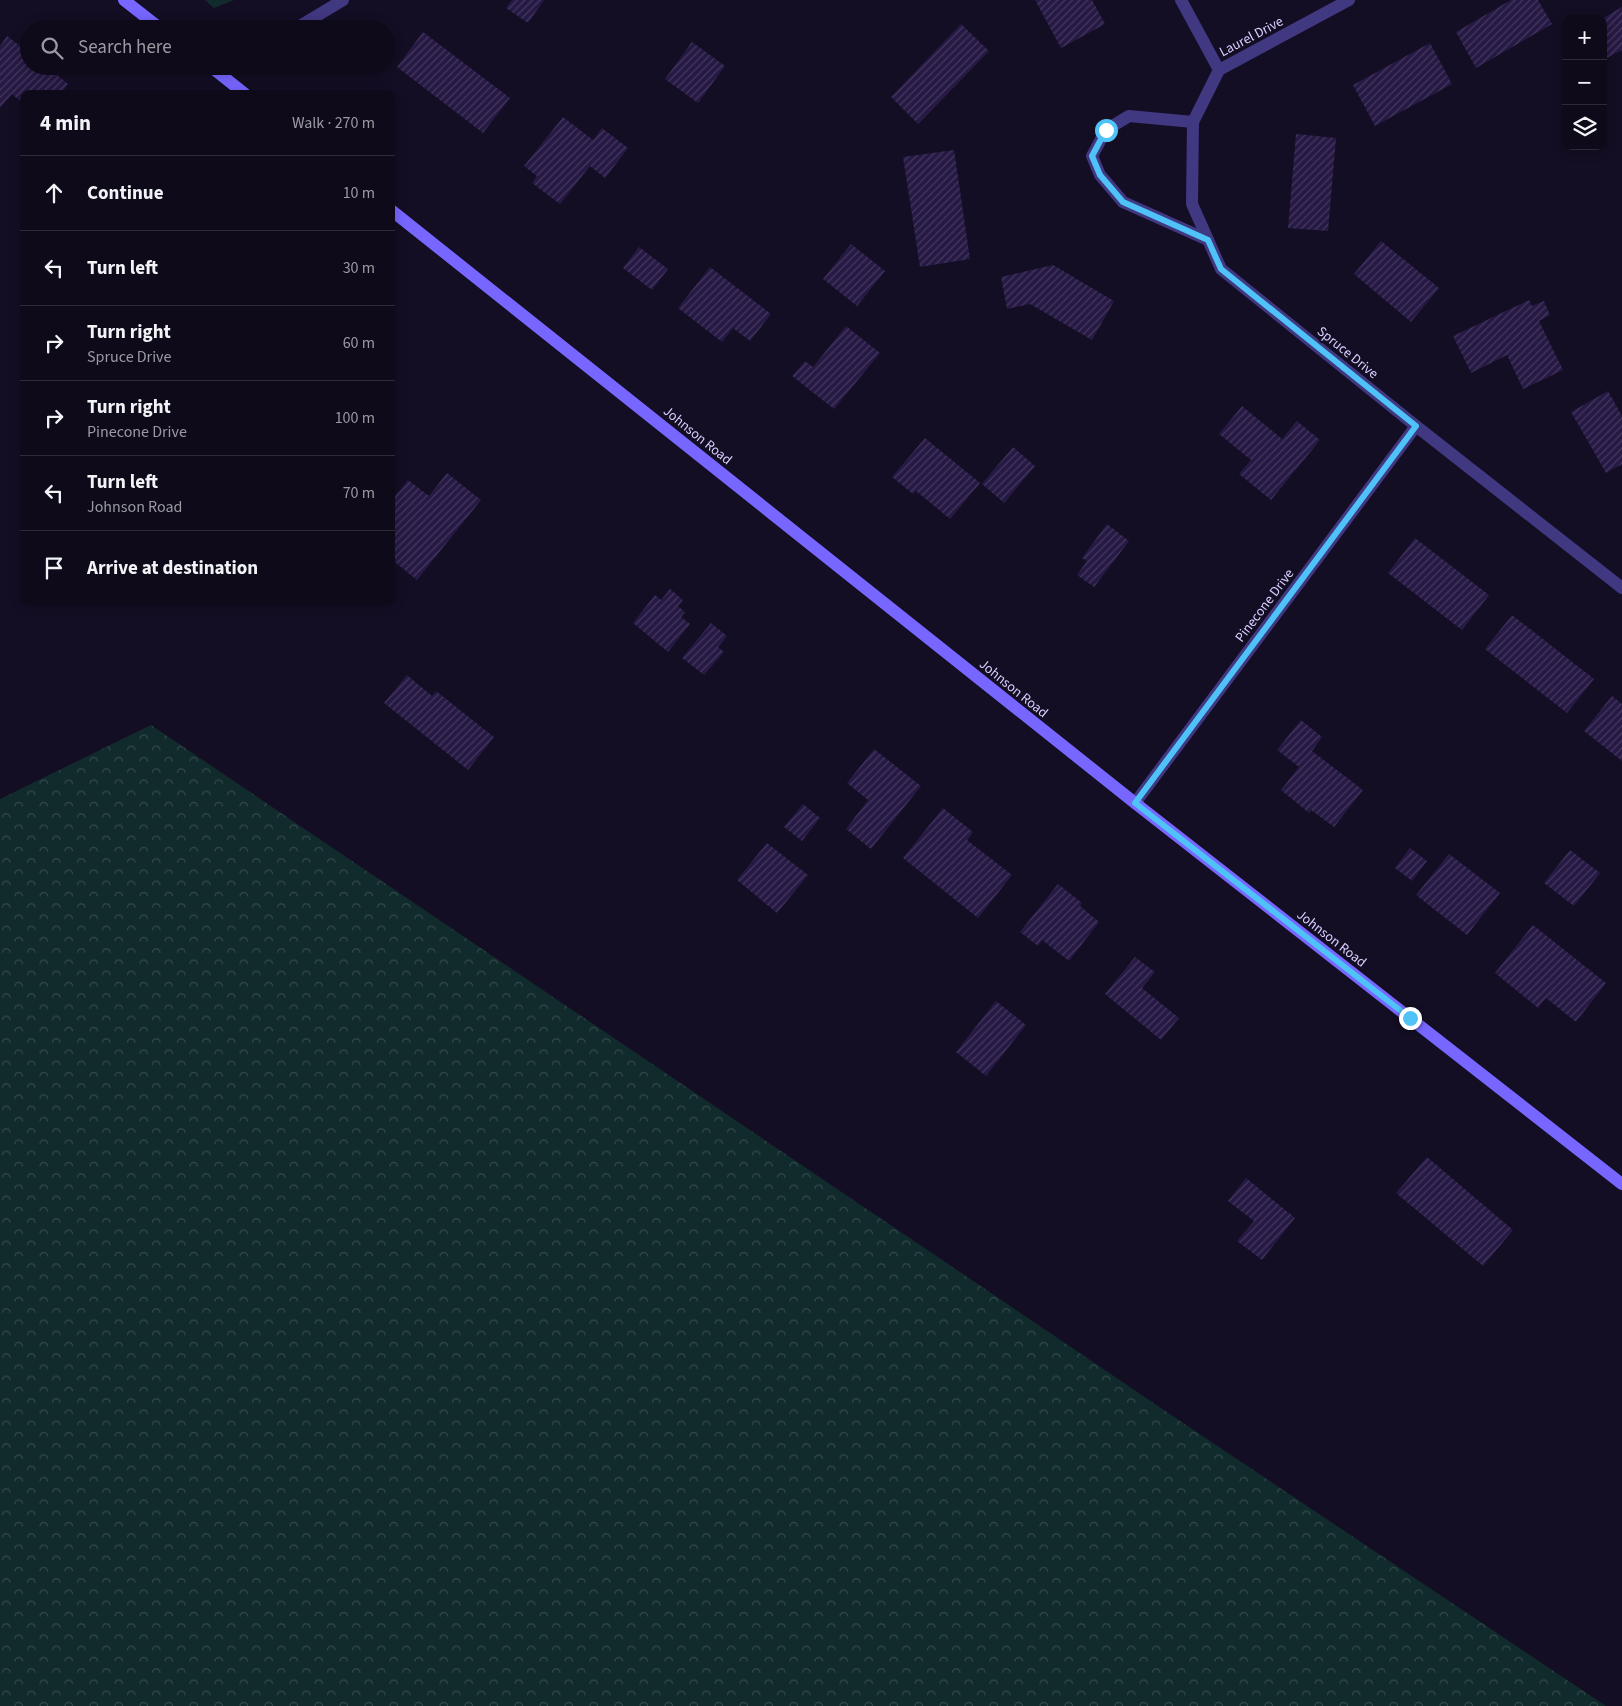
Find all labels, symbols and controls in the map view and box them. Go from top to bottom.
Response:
street label: Laurel Drive [1216,12,1287,62]
map controls [1562,15,1607,150]
button: + [1562,15,1607,60]
search box [20,20,395,75]
icon: search [38,34,66,62]
text: Search here [78,34,172,61]
button: − [1562,60,1607,105]
button: layers [1562,105,1607,150]
text: 4 min [40,108,91,138]
text: Walk · 270 m [292,112,375,134]
route start [1095,119,1118,142]
icon: ahead [40,179,68,207]
text: Continue [87,180,164,207]
text: 10 m [343,182,375,204]
icon: left [40,254,68,282]
text: Turn left [87,255,158,282]
text: 30 m [343,257,375,279]
text: Turn right [87,319,171,346]
street label: Spruce Drive [1312,322,1382,384]
icon: right [40,329,68,357]
text: 60 m [343,332,375,354]
text: Spruce Drive [87,346,171,368]
text: Turn right [87,394,171,421]
street label: Johnson Road [659,402,736,470]
icon: right [40,404,68,432]
text: 100 m [335,407,375,429]
text: Pinecone Drive [87,421,187,443]
text: Turn left [87,469,158,496]
icon: left [40,479,68,507]
text: 70 m [343,482,375,504]
text: Johnson Road [87,496,182,518]
icon: arrive [40,554,68,582]
text: Arrive at destination [87,555,258,582]
street label: Pinecone Drive [1231,565,1299,647]
street label: Johnson Road [975,655,1052,723]
street label: Johnson Road [1292,905,1370,972]
route end [1399,1007,1422,1030]

